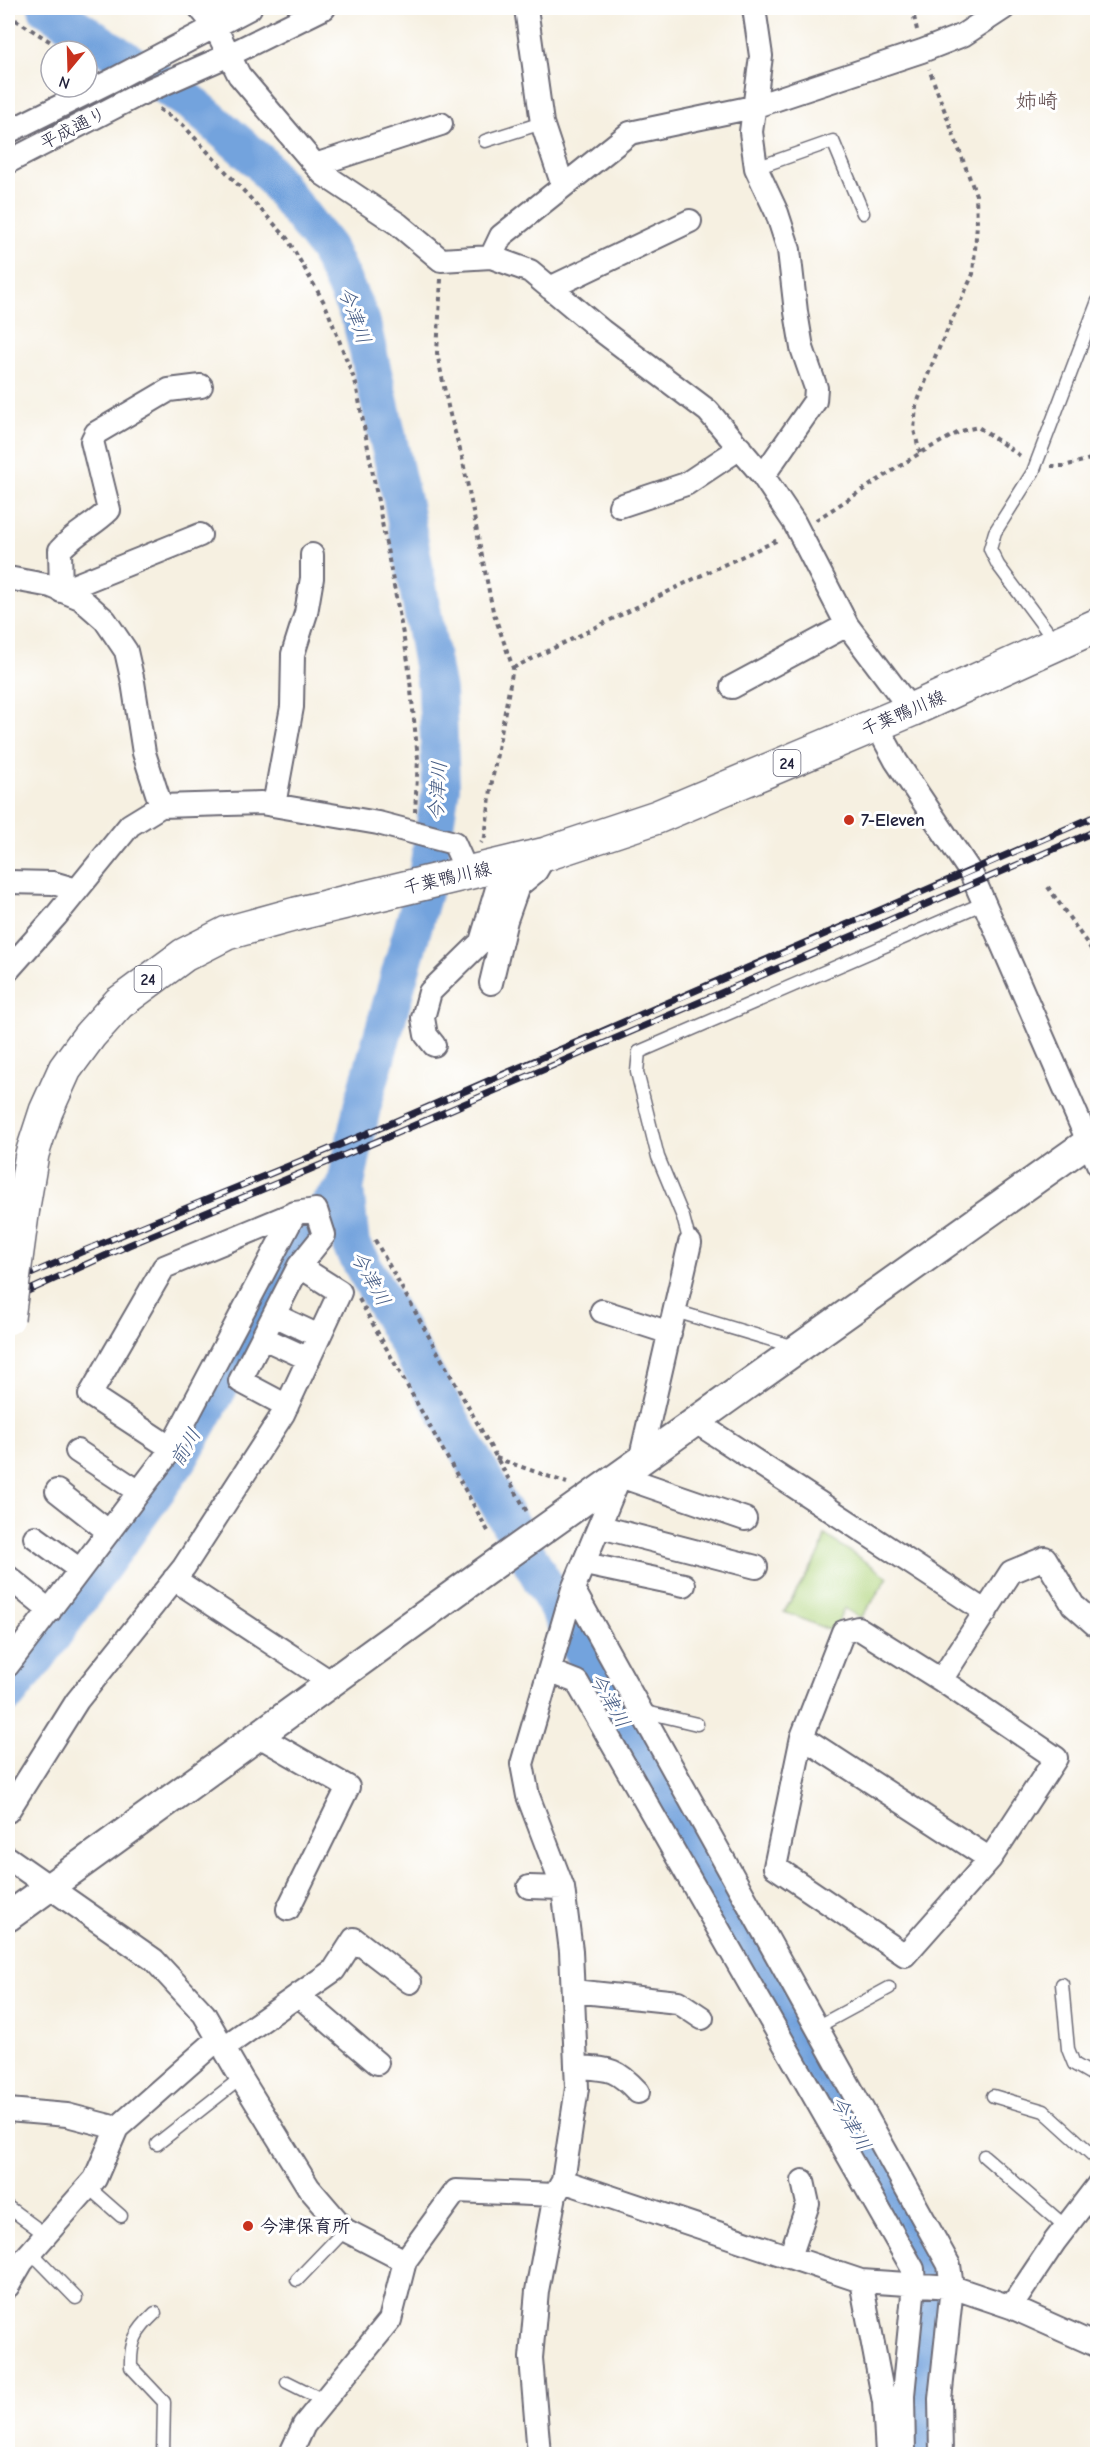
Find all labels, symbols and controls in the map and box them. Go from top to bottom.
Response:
north arrow [39,39,99,99]
text: N [57,72,72,92]
district label: 姉崎 [1016,89,1058,113]
street label: 平成通り [36,103,110,154]
water label: 今津川 [333,283,376,347]
street label: 千葉鴨川線 [858,686,949,741]
road number: 24 [774,750,800,776]
water label: 今津川 [424,760,451,822]
place label: 7-Eleven [861,810,925,831]
marker: 7-Eleven [842,813,856,827]
street label: 千葉鴨川線 [401,858,493,899]
road number: 24 [134,966,162,992]
water label: 今津川 [346,1246,395,1310]
water label: 前川 [165,1424,206,1470]
water label: 今津川 [585,1669,635,1732]
water label: 今津川 [826,2092,876,2155]
place label: 今津保育所 [260,2216,350,2237]
marker: 今津保育所 [241,2219,255,2233]

